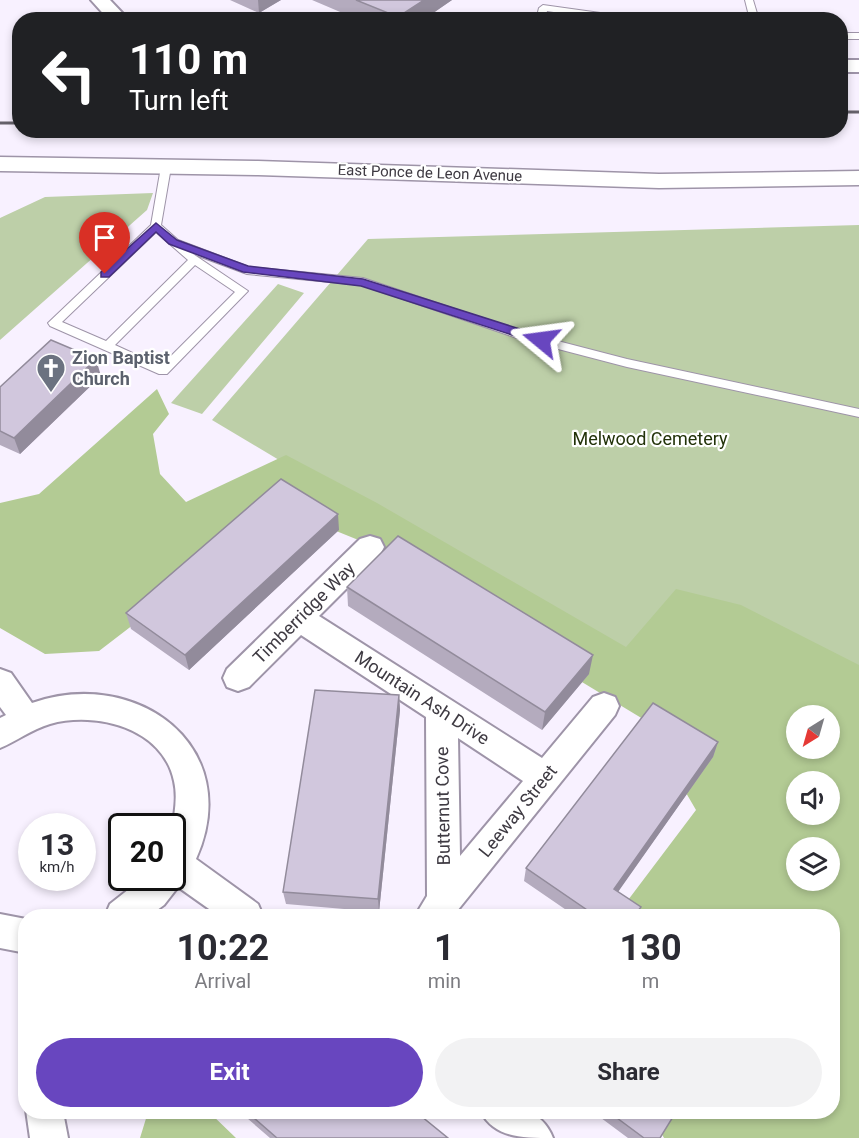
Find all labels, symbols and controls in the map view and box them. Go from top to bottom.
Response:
text: 110 m [129,35,248,84]
icon: left [30,36,108,114]
text: Turn left [129,85,229,117]
street label: East Ponce de Leon Avenue [337,161,523,185]
pin [79,212,130,274]
icon: arrive [88,221,121,254]
position arrow [509,308,573,372]
place label: Zion Baptist Church [72,347,170,389]
church icon: Zion Baptist Church [35,352,67,394]
park label: Melwood Cemetery [572,428,728,449]
street label: Timberridge Way [248,557,359,668]
street label: Mountain Ash Drive [351,646,493,749]
north arrow [786,705,840,759]
map controls [786,705,840,891]
street label: Butternut Cove [431,746,454,866]
street label: Leeway Street [474,760,561,861]
button: sound [786,771,840,825]
speed limit sign: 20 [108,813,186,891]
text: 13 [40,827,74,862]
button: layers [786,837,840,891]
text: km/h [39,858,75,876]
text: 10:22 [176,927,269,969]
text: 1 [434,927,455,969]
text: 130 [620,927,682,969]
text: Arrival [194,969,251,993]
text: min [428,969,461,993]
text: m [642,969,659,993]
button: Exit [36,1038,423,1107]
button: Share [435,1038,822,1107]

